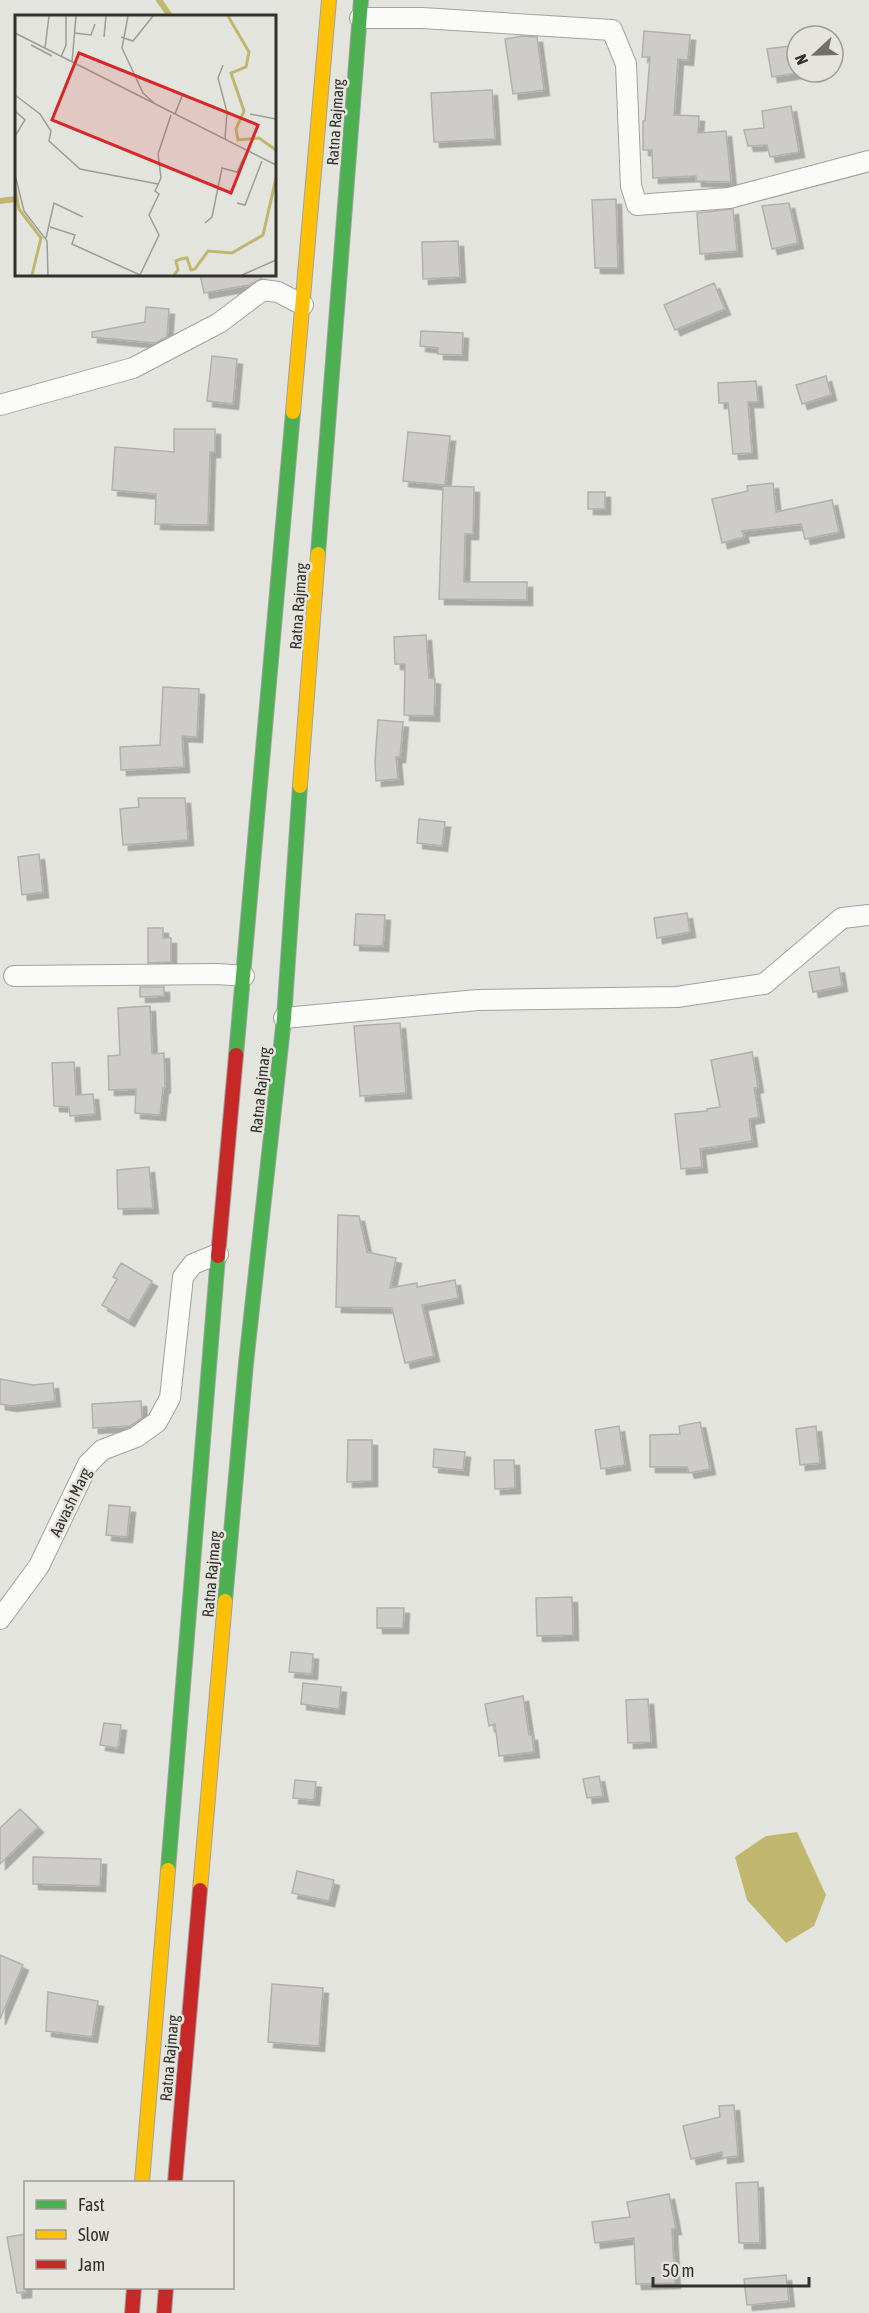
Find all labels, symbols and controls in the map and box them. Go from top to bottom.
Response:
inset map [15,15,276,276]
north arrow [785,24,845,84]
text: N [791,52,811,67]
street label: Ratna Rajmarg [323,78,348,166]
street label: Ratna Rajmarg [286,562,311,650]
street label: Ratna Rajmarg [247,1046,274,1134]
street label: Aavash Marg [46,1465,95,1540]
street label: Ratna Rajmarg [198,1530,225,1618]
street label: Ratna Rajmarg [156,2014,183,2102]
legend [24,2181,234,2289]
text: Fast [78,2194,105,2215]
text: Slow [78,2224,109,2245]
scale bar [653,2250,809,2288]
text: Jam [78,2254,105,2275]
text: 50 m [662,2260,694,2281]

